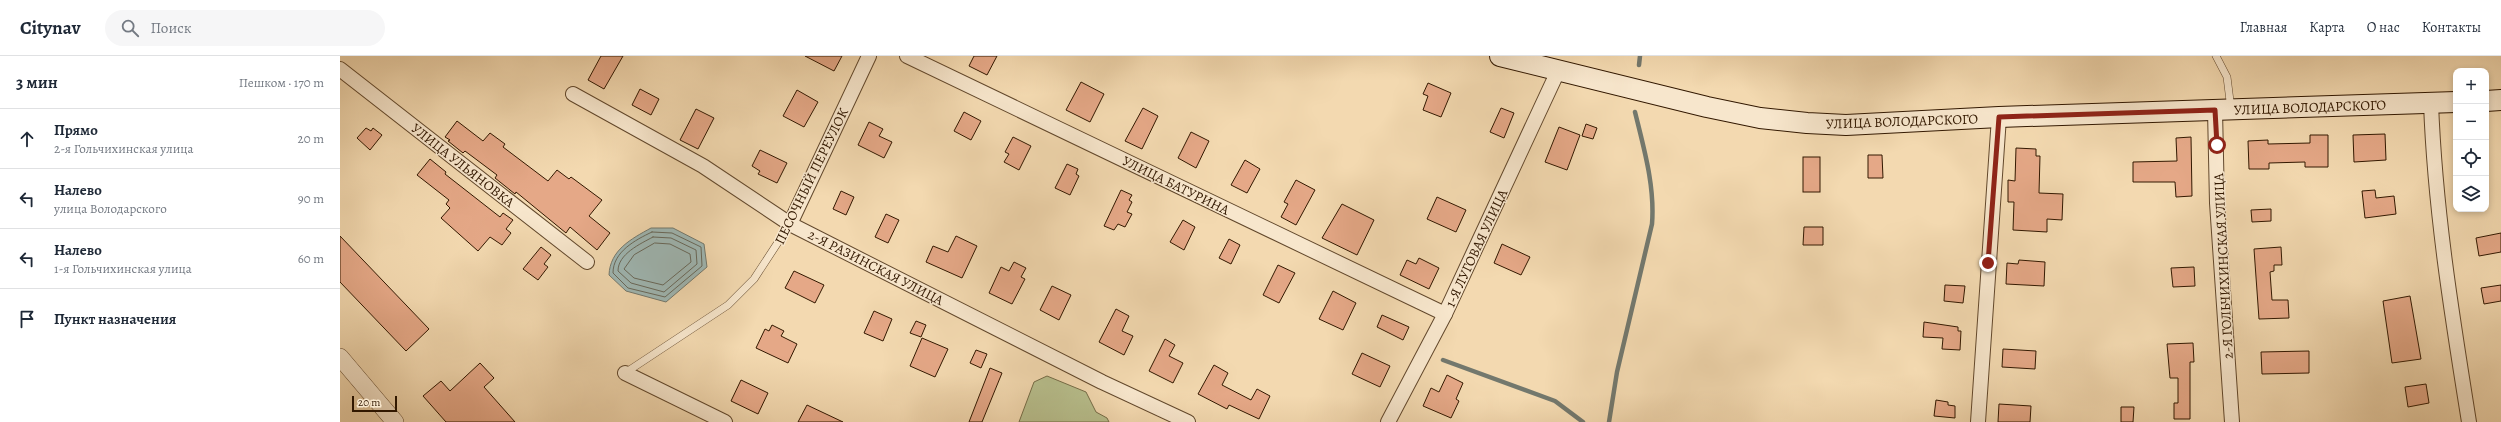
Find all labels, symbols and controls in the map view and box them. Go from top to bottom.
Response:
search box [105,10,385,46]
text: Citynav [20,15,81,41]
icon: search [119,17,141,39]
text: Поиск [151,18,192,38]
text: Главная [2240,18,2287,37]
text: Карта [2309,18,2345,37]
text: О нас [2367,18,2400,37]
text: Контакты [2422,18,2481,37]
map controls [2453,68,2489,212]
button: + [2453,68,2489,104]
text: 3 мин [16,71,58,94]
text: Пешком · 170 m [239,74,324,91]
street label: УЛИЦА ВОЛОДАРСКОГО [2234,95,2387,120]
button: − [2453,104,2489,140]
street label: ПЕСОЧНЫЙ ПЕРЕУЛОК [770,105,853,248]
street label: УЛИЦА ВОЛОДАРСКОГО [1826,109,1979,134]
street label: УЛИЦА УЛЬЯНОВКА [407,119,519,212]
text: Прямо [54,120,98,140]
icon: ahead [16,128,38,150]
text: 20 m [298,130,324,147]
route start [2208,136,2226,154]
text: 2-я Гольчихинская улица [54,140,194,157]
button: locate [2453,140,2489,176]
street label: УЛИЦА БАТУРИНА [1119,151,1233,220]
street label: 2-Я ГОЛЬЧИХИНСКАЯ УЛИЦА [2209,172,2238,359]
button: layers [2453,176,2489,212]
text: Налево [54,180,102,200]
street label: 1-Я ЛУГОВАЯ УЛИЦА [1441,185,1512,310]
icon: left [16,188,38,210]
text: 90 m [298,190,324,207]
text: улица Володарского [54,200,167,217]
street label: 2-Я РАЗИНСКАЯ УЛИЦА [805,225,947,310]
text: Налево [54,240,102,260]
icon: left [16,248,38,270]
text: 60 m [298,250,324,267]
route end [1979,254,1997,272]
text: 1-я Гольчихинская улица [54,260,192,277]
icon: arrive [16,308,38,330]
text: Пункт назначения [54,309,176,329]
scale bar [352,394,397,413]
text: 20 m [358,395,380,410]

